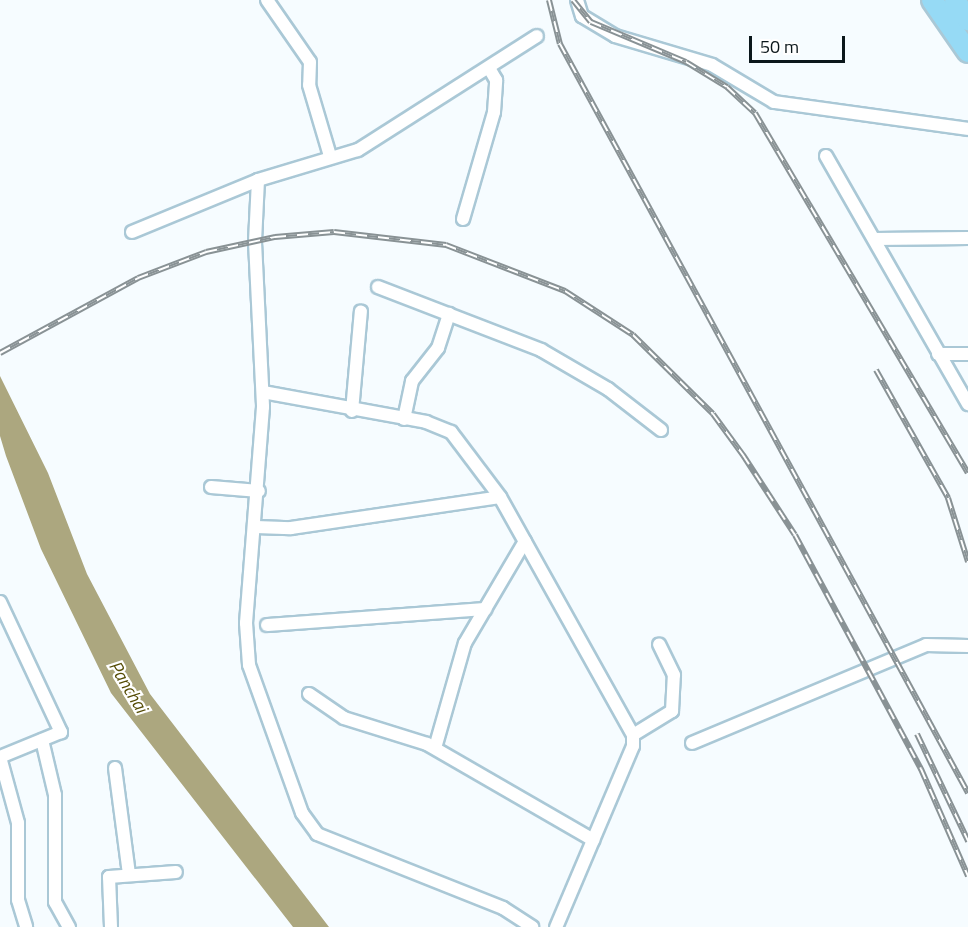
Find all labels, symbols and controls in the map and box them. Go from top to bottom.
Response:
scale bar [752,24,848,62]
text: 50 m [760,33,799,60]
water label: Panchai [104,657,152,717]

